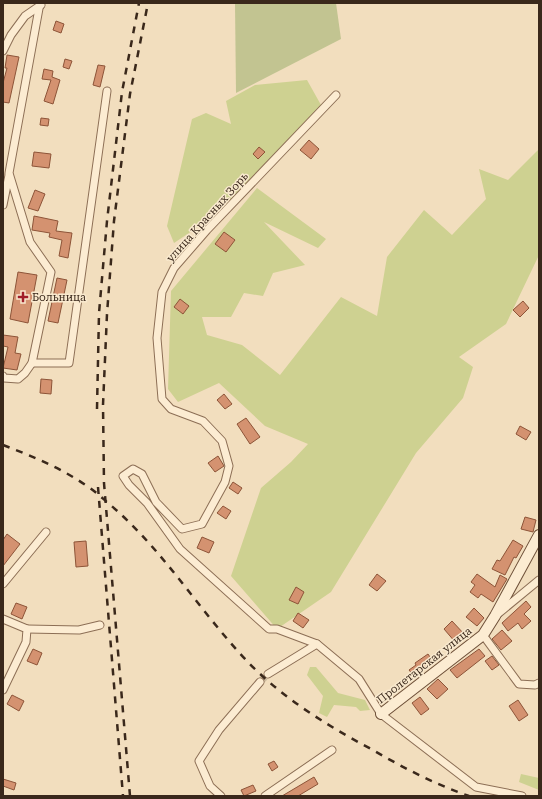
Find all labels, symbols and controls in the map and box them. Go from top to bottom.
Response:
street label: улица Красных Зорь [164,170,251,265]
marker: Больница [17,291,29,303]
place label: Больница [32,291,86,304]
street label: Пролетарская улица [374,624,474,706]

